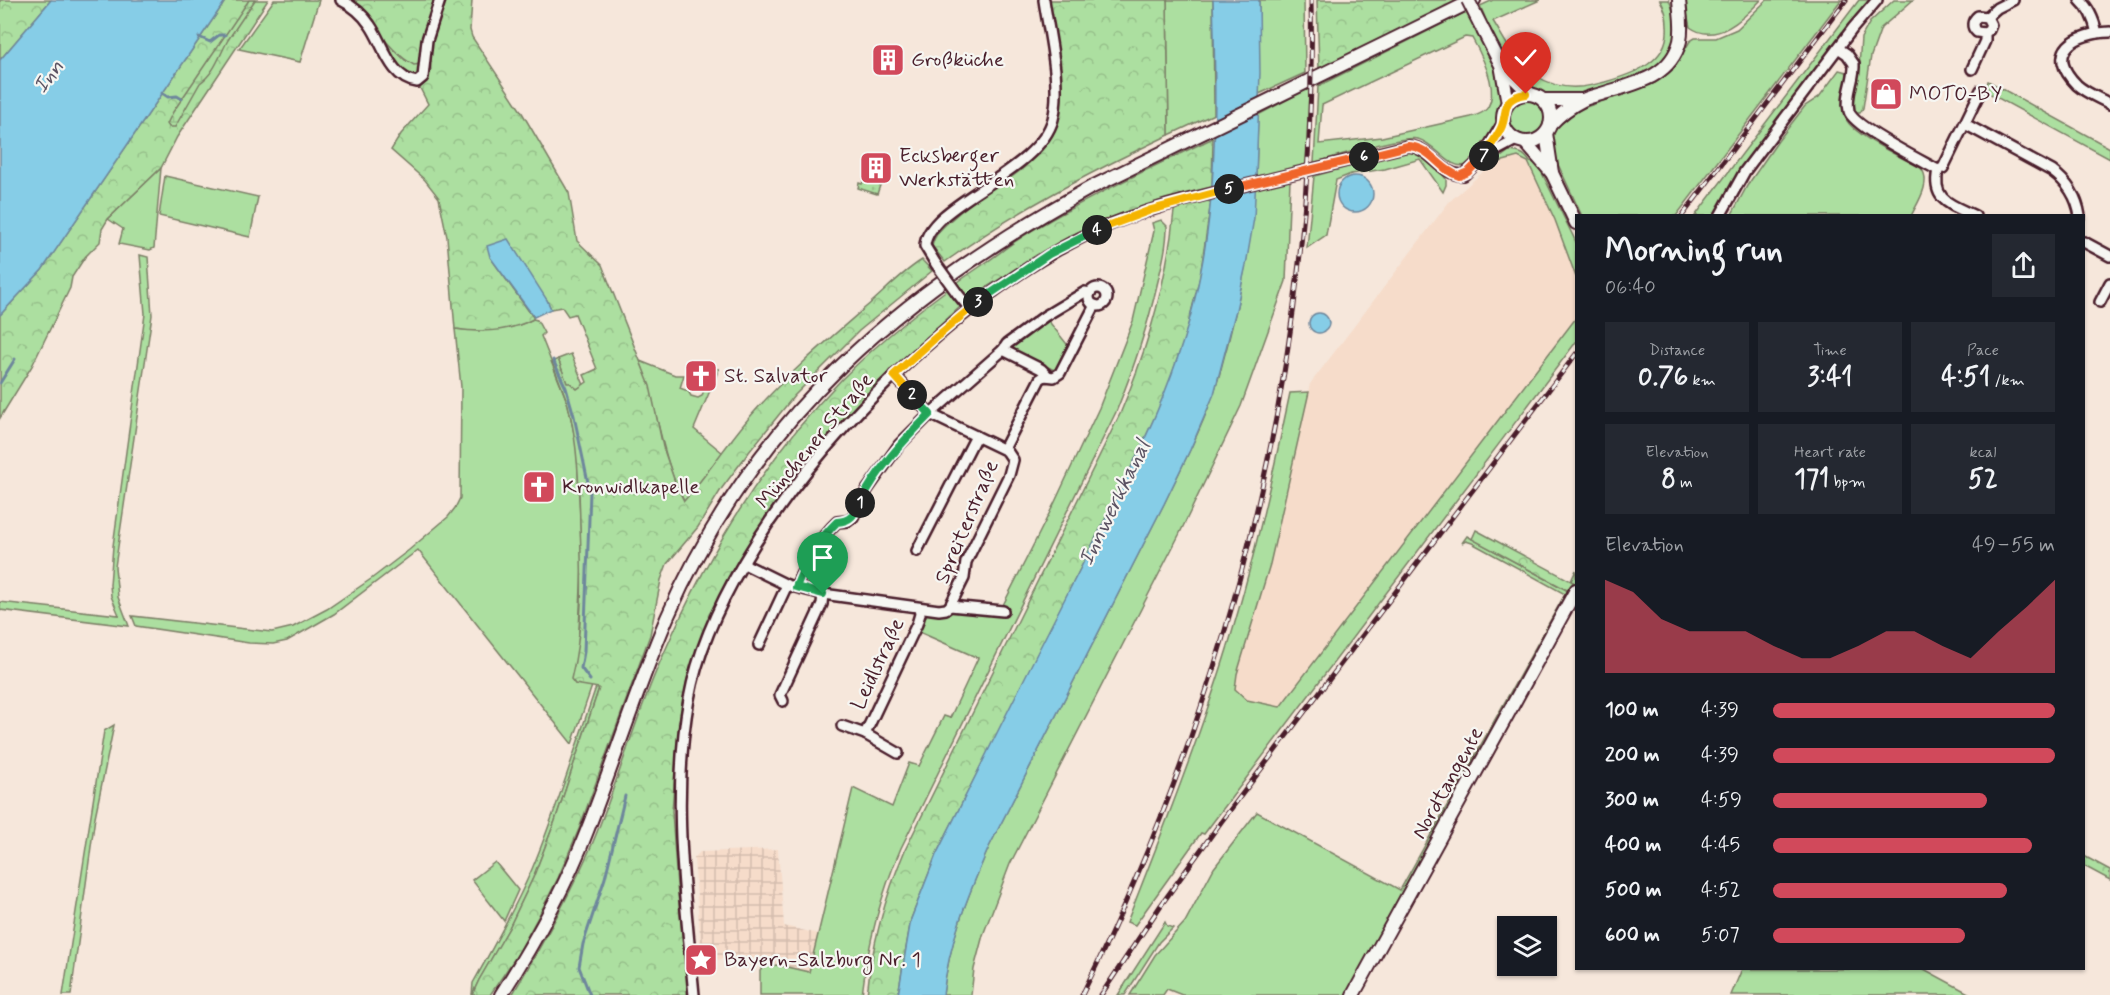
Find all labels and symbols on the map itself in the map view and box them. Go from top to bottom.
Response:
pin [1500,32,1551,94]
building icon: Großküche [870,42,906,78]
place label: Großküche [911,46,1004,74]
water label: Inn [27,55,71,99]
shop icon: MOTO-BY [1868,76,1904,112]
place label: MOTO-BY [1909,80,2002,108]
pin: 7 [1469,141,1499,171]
place label: Ecksberger Werkstätten [899,142,1014,194]
pin: 6 [1349,142,1379,172]
building icon: Ecksberger Werkstätten [858,150,894,186]
pin: 5 [1214,174,1244,204]
pin: 4 [1082,215,1112,245]
pin: 3 [963,287,993,317]
church icon: St. Salvator [683,358,719,394]
place label: St. Salvator [724,362,828,390]
street label: Münchener Straße [750,367,880,515]
pin: 2 [897,380,927,410]
water label: Innwerkkanal [1073,434,1158,570]
street label: Spreiterstraße [928,456,1006,588]
church icon: Kronwidlkapelle [521,469,557,505]
place label: Kronwidlkapelle [562,473,700,501]
pin: 1 [845,488,875,518]
pin [797,532,848,594]
street label: Leidlstraße [845,614,911,714]
street label: Nordtangente [1406,722,1491,845]
place icon: Bayern-Salzburg Nr. 1 [683,942,719,978]
place label: Bayern-Salzburg Nr. 1 [724,946,921,975]

